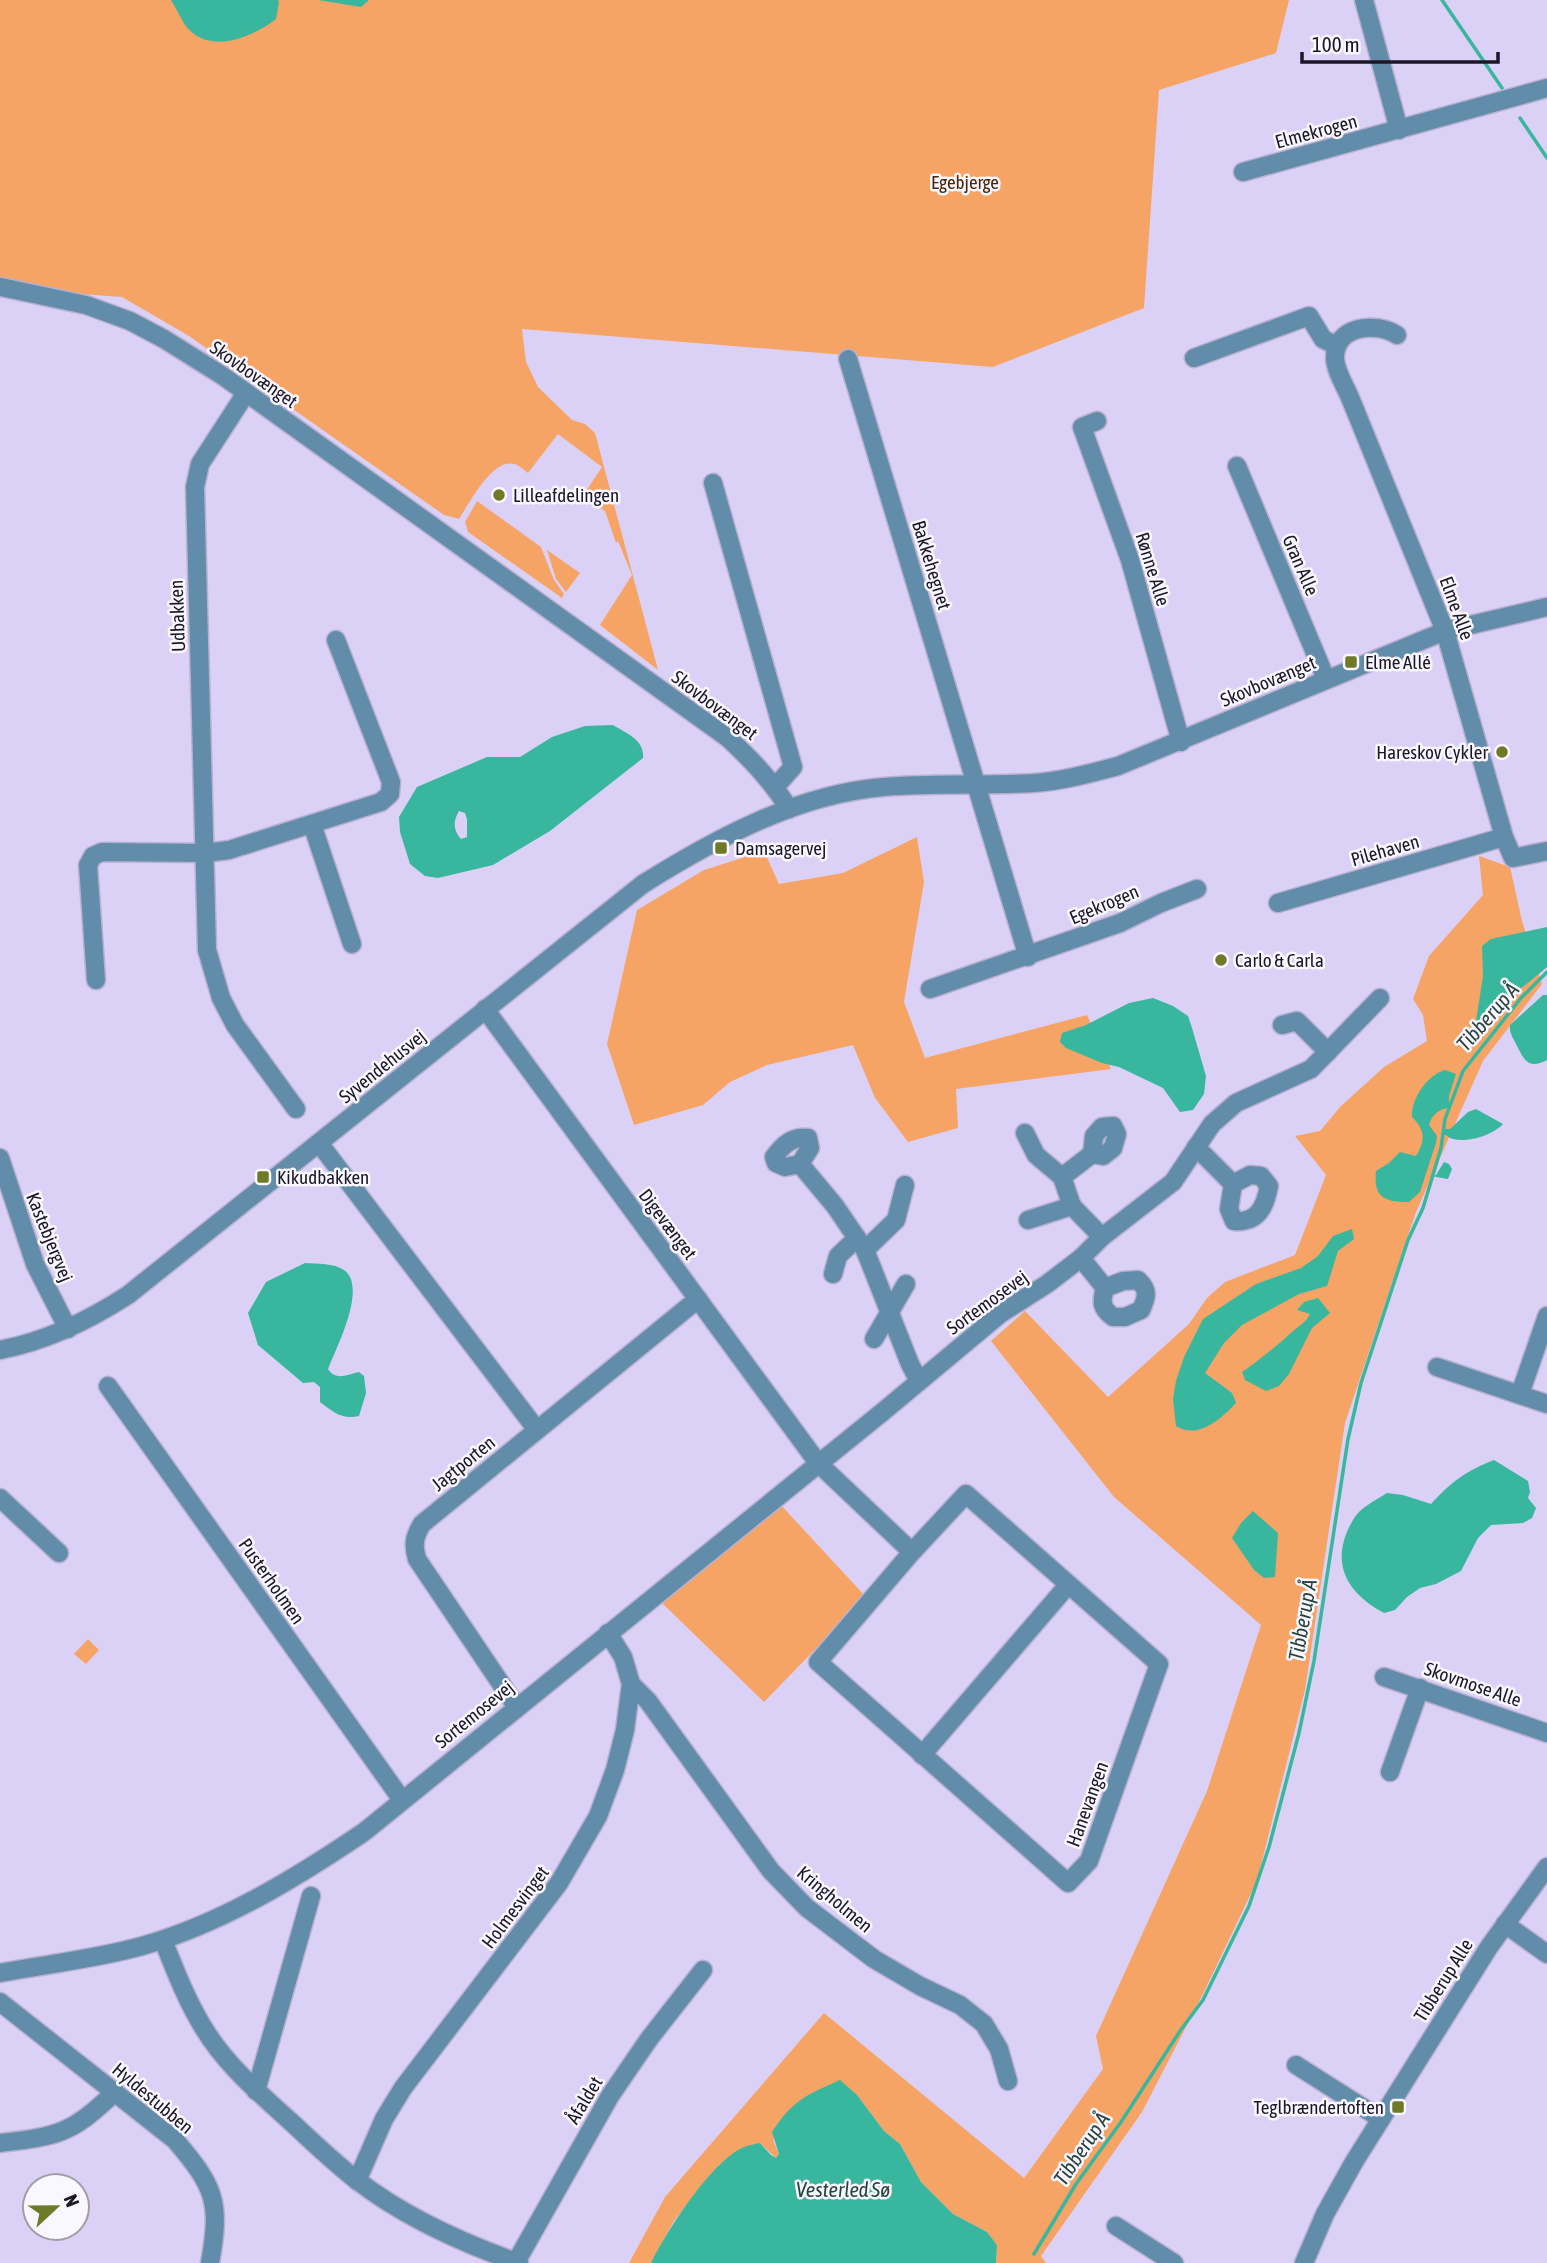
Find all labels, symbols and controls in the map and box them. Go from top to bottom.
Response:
scale bar [1302,21,1498,65]
text: 100 m [1312,32,1360,56]
street label: Elmekrogen [1273,110,1359,152]
park label: Egebjerge [931,171,999,193]
street label: Skovbovænget [206,336,302,412]
place label: Lilleafdelingen [513,484,619,506]
marker: Lilleafdelingen [491,487,507,503]
street label: Bakkehegnet [908,518,956,612]
street label: Rønne Alle [1131,529,1175,609]
street label: Gran Alle [1278,531,1324,599]
street label: Elme Alle [1435,573,1479,643]
street label: Udbakken [165,580,189,652]
street label: Skovbovænget [1217,651,1319,711]
place label: Elme Allé [1365,651,1431,673]
marker: Elme Allé [1343,654,1359,670]
street label: Skovbovænget [668,666,762,744]
place label: Hareskov Cykler [1376,741,1488,763]
marker: Hareskov Cykler [1494,744,1510,760]
street label: Pilehaven [1348,830,1422,870]
place label: Damsagervej [735,837,826,859]
marker: Damsagervej [713,840,729,856]
street label: Egekrogen [1066,880,1142,928]
place label: Carlo & Carla [1235,949,1324,971]
marker: Carlo & Carla [1213,952,1229,968]
water label: Tibberup Å [1451,977,1523,1055]
street label: Syvendehusvej [334,1025,430,1107]
place label: Kikudbakken [277,1166,369,1188]
marker: Kikudbakken [255,1169,271,1185]
street label: Digevænget [634,1185,702,1263]
street label: Kastebjergvej [22,1189,78,1285]
street label: Sortemosevej [942,1265,1032,1339]
street label: Jagtporten [427,1431,499,1495]
street label: Pusterholmen [234,1534,310,1628]
water label: Tibberup Å [1283,1577,1321,1663]
street label: Skovmose Alle [1422,1657,1524,1711]
street label: Sortemosevej [430,1676,518,1752]
street label: Hanevangen [1061,1758,1113,1850]
street label: Kringholmen [793,1861,877,1937]
street label: Holmesvinget [477,1862,553,1952]
street label: Tibberup Alle [1409,1935,1477,2025]
street label: Hyldestubben [108,2058,198,2138]
street label: Åfaldet [561,2072,607,2128]
place label: Teglbrændertoften [1254,2096,1384,2118]
marker: Teglbrændertoften [1390,2099,1406,2115]
water label: Tibberup Å [1048,2108,1114,2189]
north arrow [21,2172,91,2242]
water label: Vesterled Sø [796,2177,890,2201]
text: N [59,2191,84,2210]

